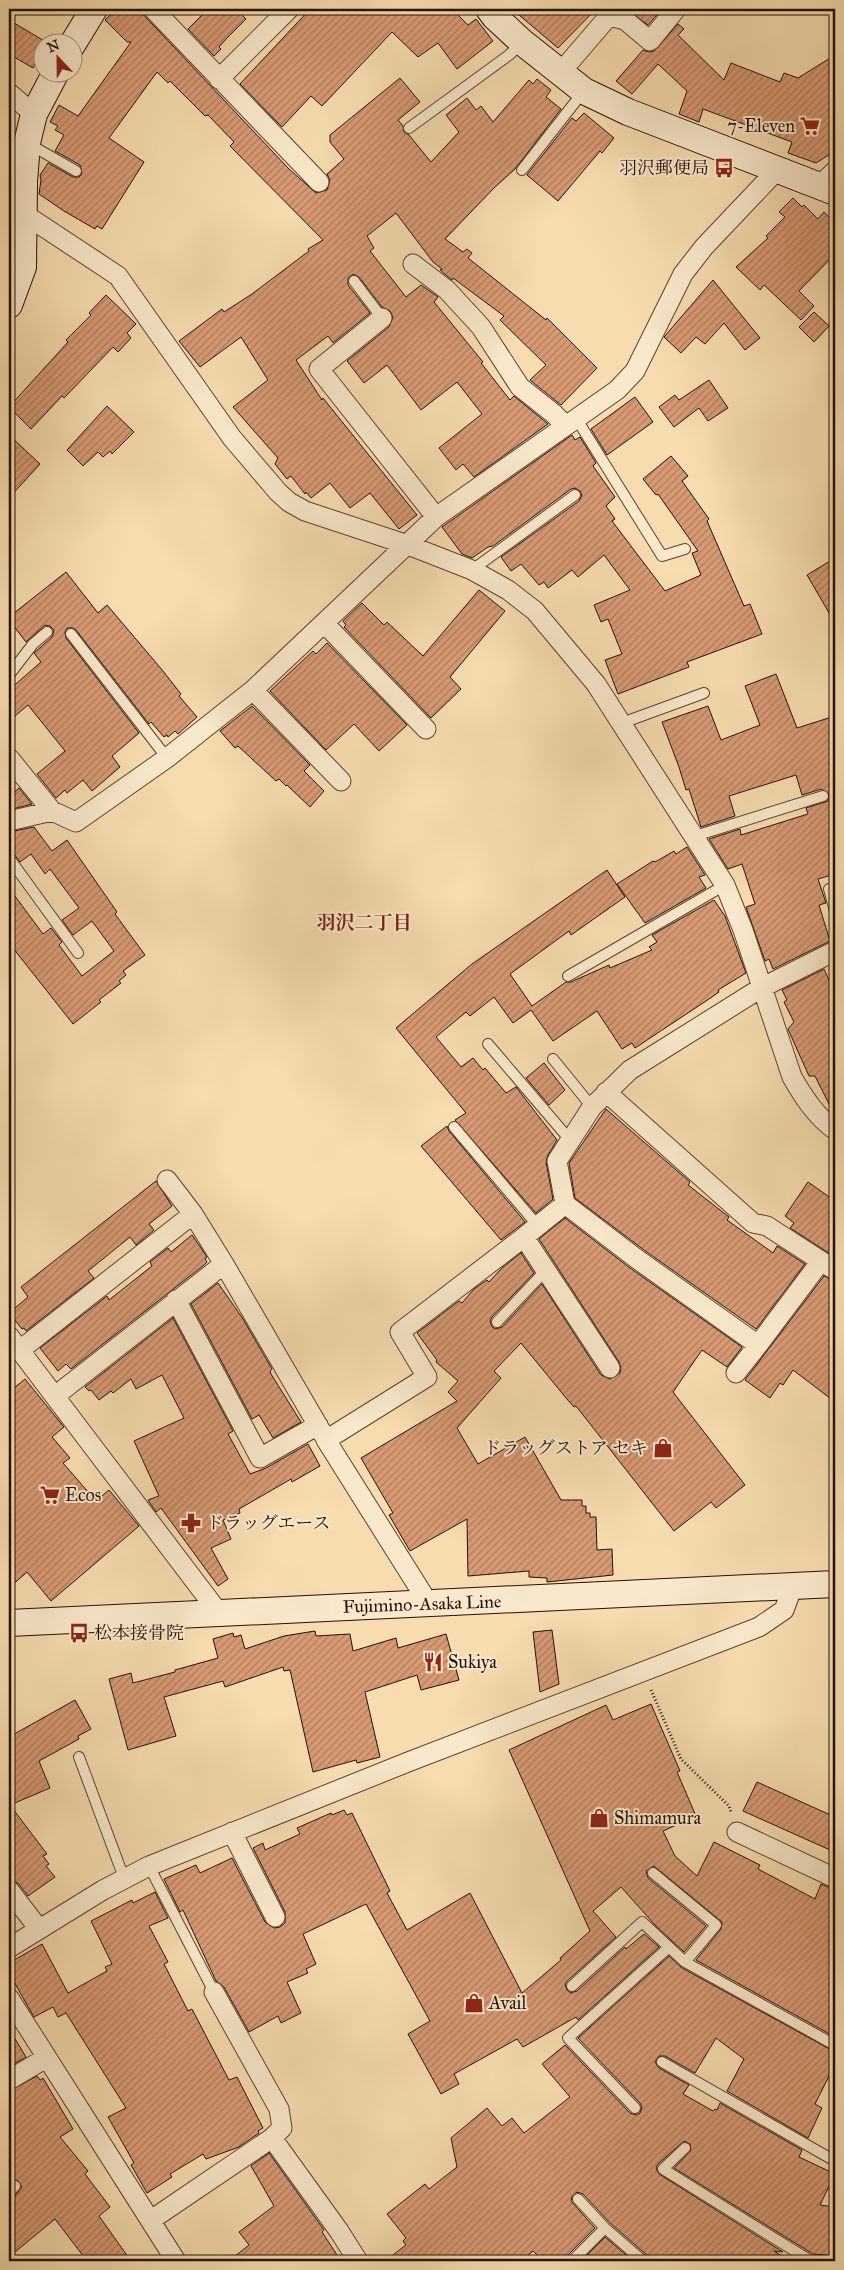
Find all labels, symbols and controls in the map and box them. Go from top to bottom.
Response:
north arrow [32,32,82,82]
text: N [45,36,62,57]
place label: 7-Eleven [727,115,795,137]
supermarket icon: 7-Eleven [799,115,821,137]
place label: 羽沢郵便局 [619,157,709,179]
bus stop icon: 羽沢郵便局 [713,157,735,179]
district label: 羽沢二丁目 [316,911,412,934]
place label: ドラッグストア セキ [483,1437,648,1459]
shop icon: ドラッグストア セキ [652,1437,674,1459]
supermarket icon: Ecos [39,1484,61,1506]
place label: Ecos [65,1484,101,1506]
pharmacy icon: ドラッグエース [180,1512,202,1534]
place label: ドラッグエース [206,1512,330,1534]
street label: Fujimino-Asaka Line [342,1590,502,1618]
bus stop icon: 松本接骨院 [68,1622,90,1644]
place label: 松本接骨院 [94,1622,184,1644]
restaurant icon: Sukiya [422,1651,444,1673]
place label: Sukiya [448,1651,497,1673]
shop icon: Shimamura [588,1807,610,1829]
place label: Shimamura [614,1807,701,1829]
shop icon: Avail [463,1992,485,2014]
place label: Avail [488,1992,527,2014]

